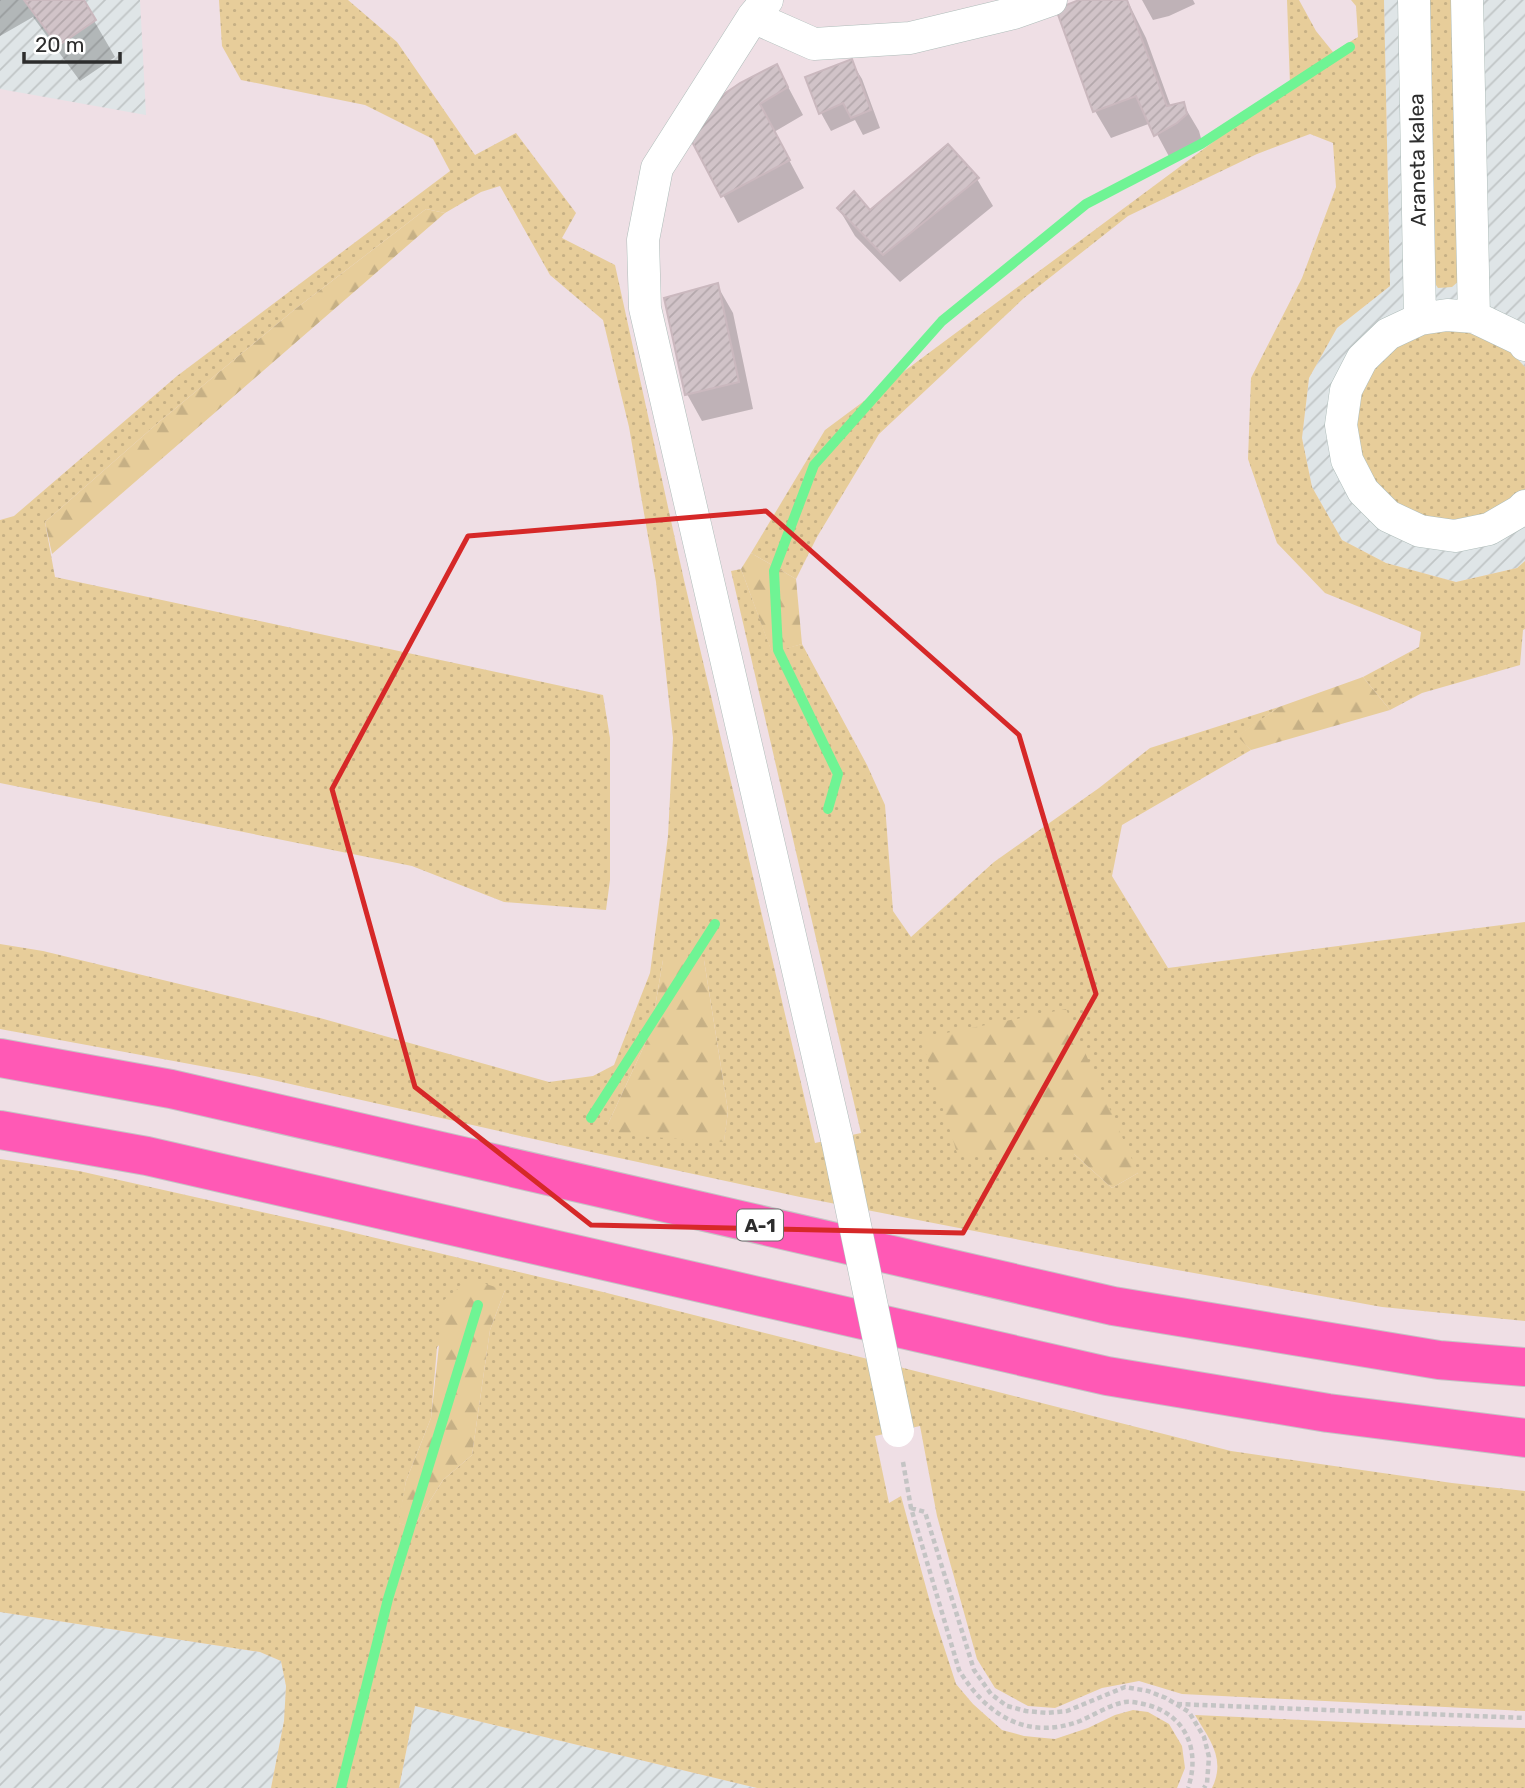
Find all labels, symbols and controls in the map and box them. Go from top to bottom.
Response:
scale bar [24,21,121,65]
text: 20 m [35,32,84,57]
street label: Araneta kalea [1403,93,1431,227]
road number: A-1 [737,1210,783,1240]

